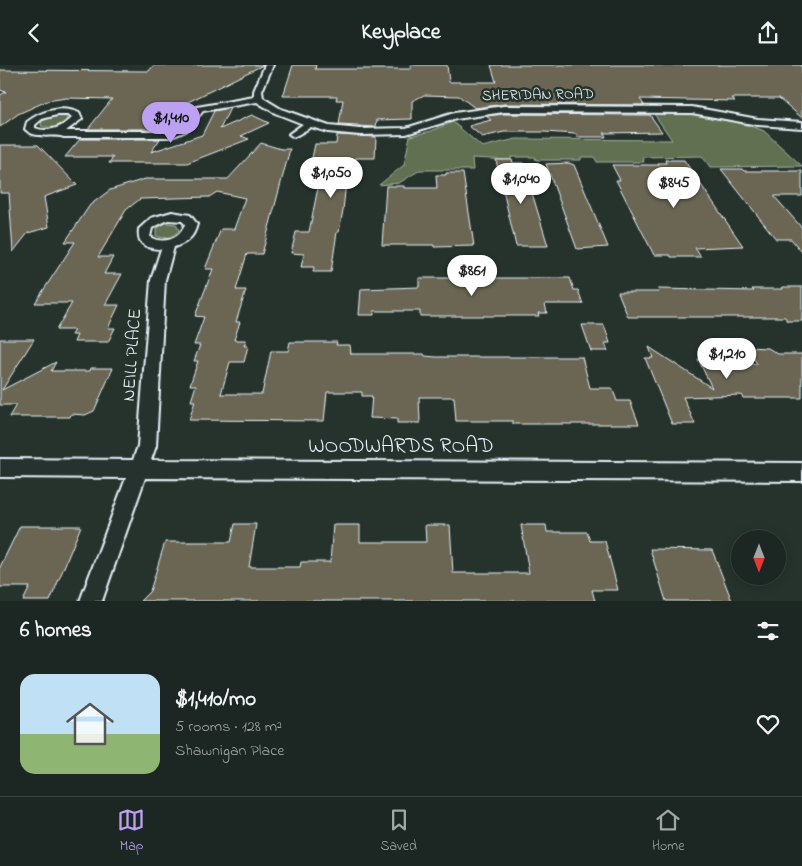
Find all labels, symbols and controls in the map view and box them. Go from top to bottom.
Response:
text: Keyplace [361,17,441,49]
icon: back [20,19,48,47]
icon: share [754,19,782,47]
street label: SHERIDAN ROAD [482,83,594,107]
pin: $1,410 [130,101,212,144]
text: $1,410 [153,106,189,130]
pin: $1,050 [290,157,372,199]
text: $1,050 [311,161,351,185]
pin: $1,040 [480,163,562,205]
text: $1,040 [502,167,540,191]
pin: $845 [644,167,704,209]
text: $845 [658,171,690,195]
pin: $861 [442,255,502,297]
text: $861 [458,259,486,283]
street label: NEILL PLACE [117,308,149,402]
pin: $1,210 [686,337,768,380]
text: $1,210 [708,342,746,366]
street label: WOODWARDS ROAD [308,432,494,462]
north arrow [731,530,786,585]
map controls [731,530,786,585]
text: 6 homes [20,616,92,646]
icon: filters [754,617,782,645]
text: $1,410/mo [175,685,256,715]
icon: home [60,694,120,754]
icon: heart [754,710,782,738]
text: 5 rooms · 128 m² [175,715,282,739]
text: Shawnigan Place [175,739,284,763]
tab: Map [117,806,145,857]
tab: Saved [380,806,417,857]
tab: Home [652,806,685,857]

